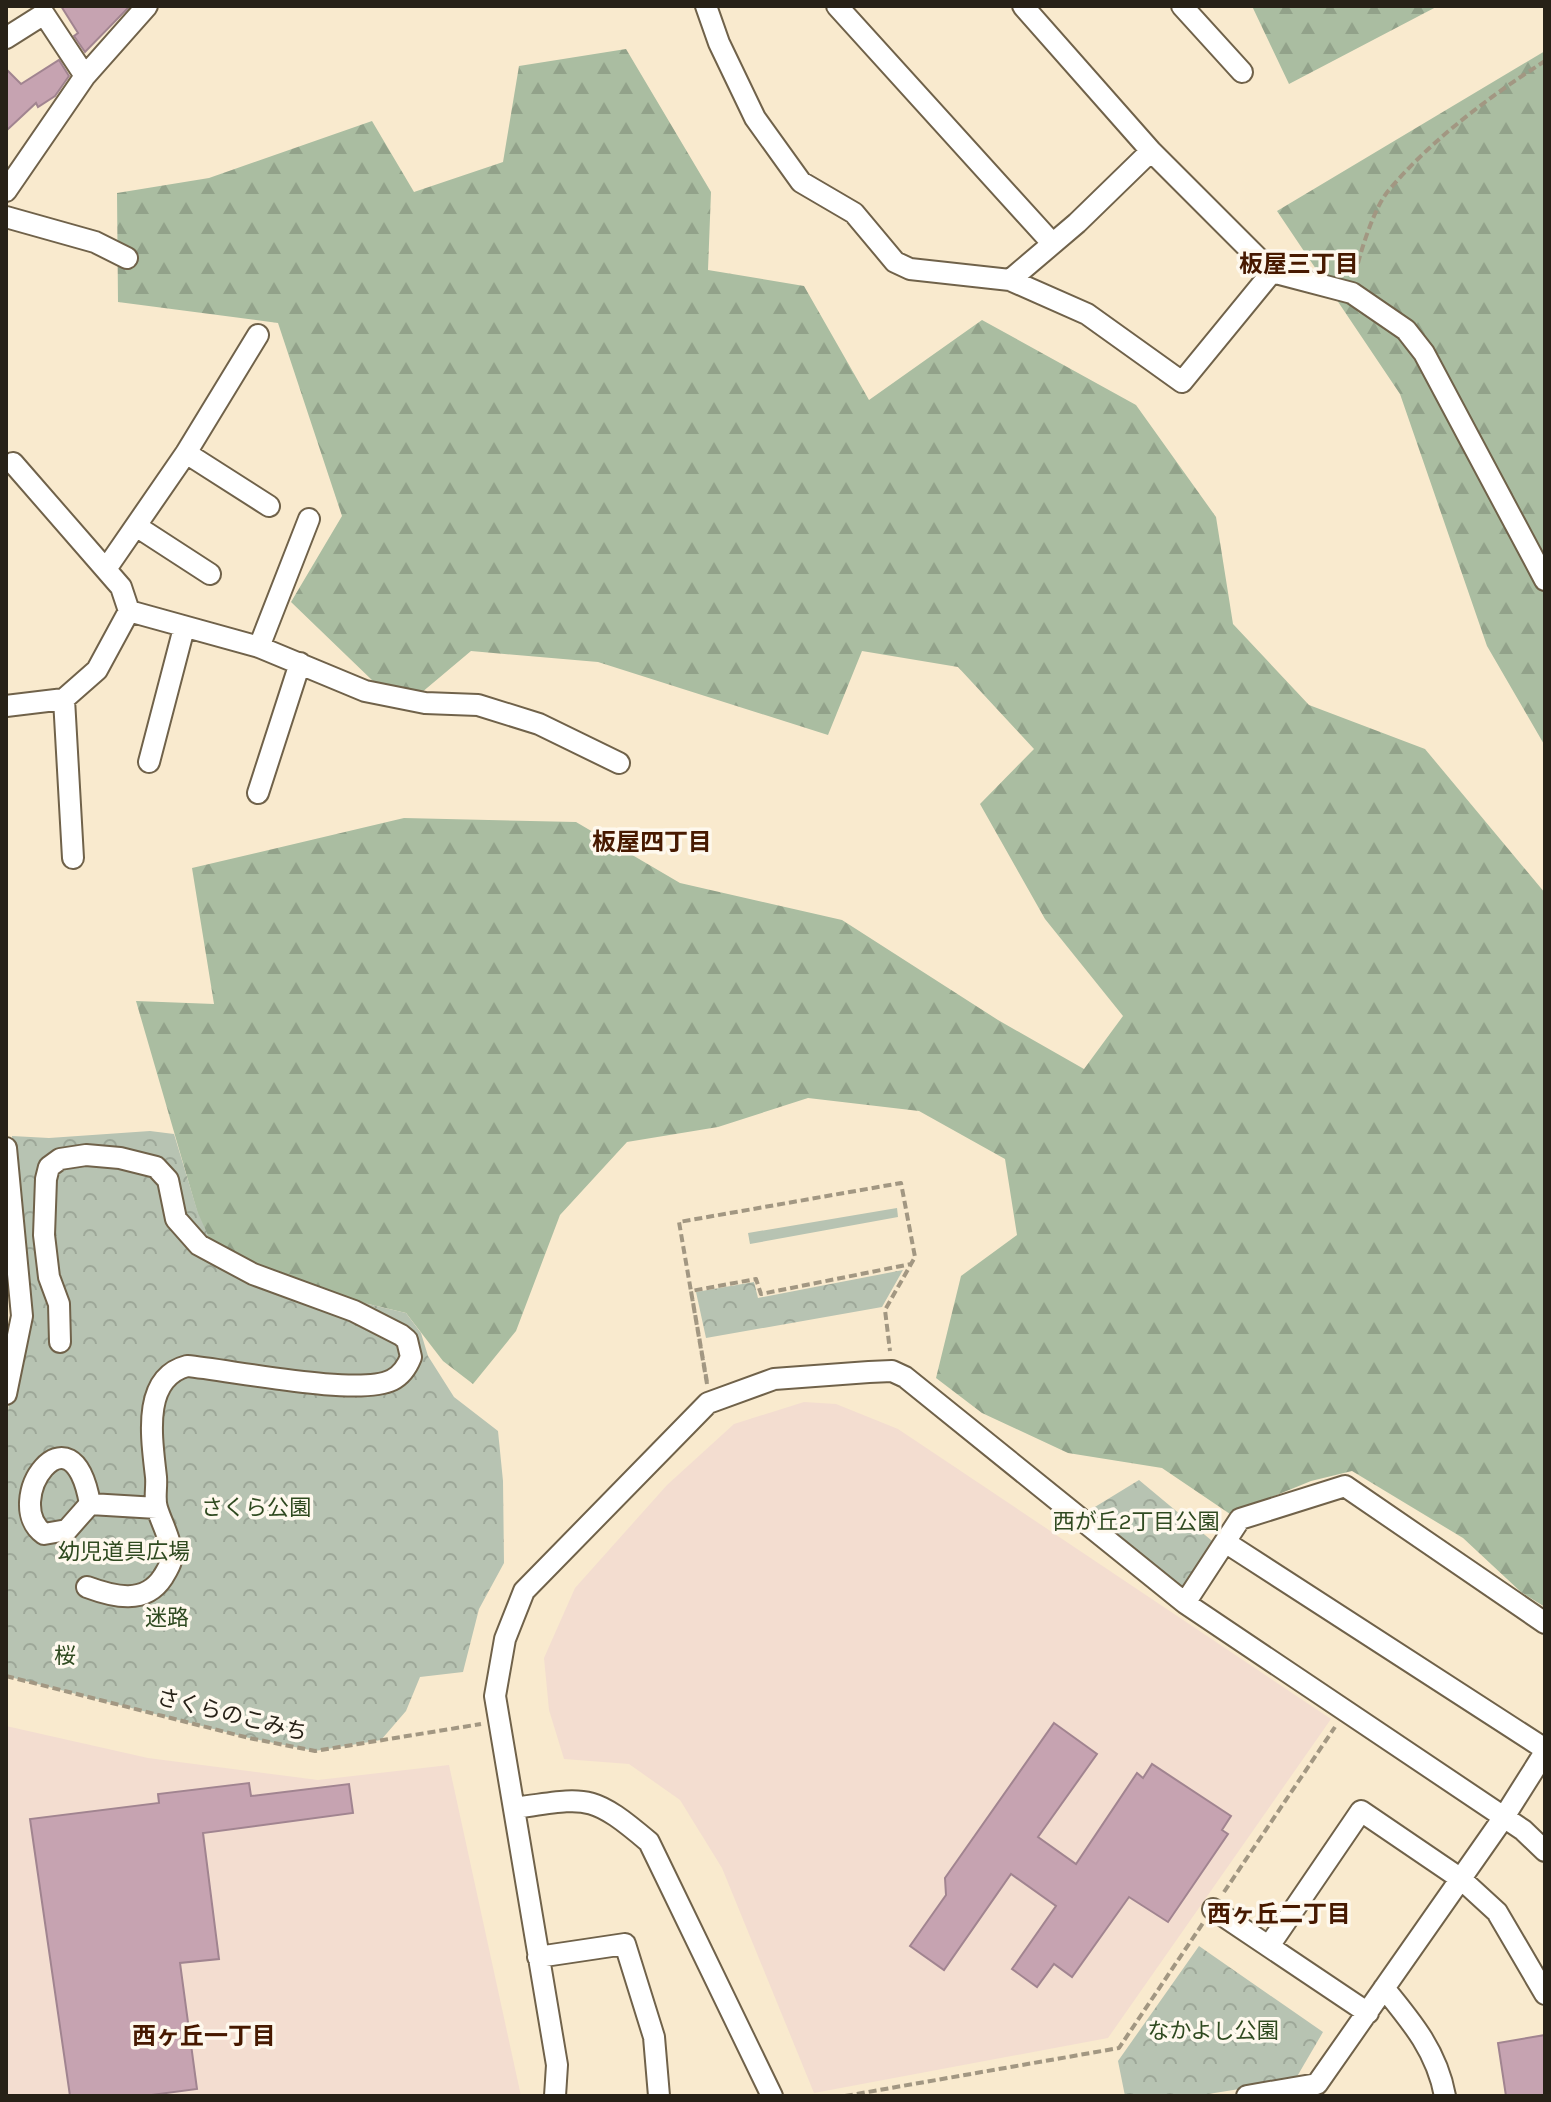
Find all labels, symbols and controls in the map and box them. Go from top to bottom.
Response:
district label: 板屋三丁目 [1239,250,1359,278]
district label: 板屋四丁目 [592,828,712,856]
park label: さくら公園 [201,1495,311,1521]
park label: 西が丘2丁目公園 [1053,1509,1219,1535]
park label: 幼児道具広場 [58,1539,190,1565]
park label: 迷路 [145,1605,189,1631]
park label: 桜 [54,1643,76,1669]
street label: さくらのこみち [154,1684,310,1746]
district label: 西ヶ丘二丁目 [1207,1900,1351,1928]
park label: なかよし公園 [1148,2018,1278,2044]
district label: 西ヶ丘一丁目 [132,2022,276,2050]

